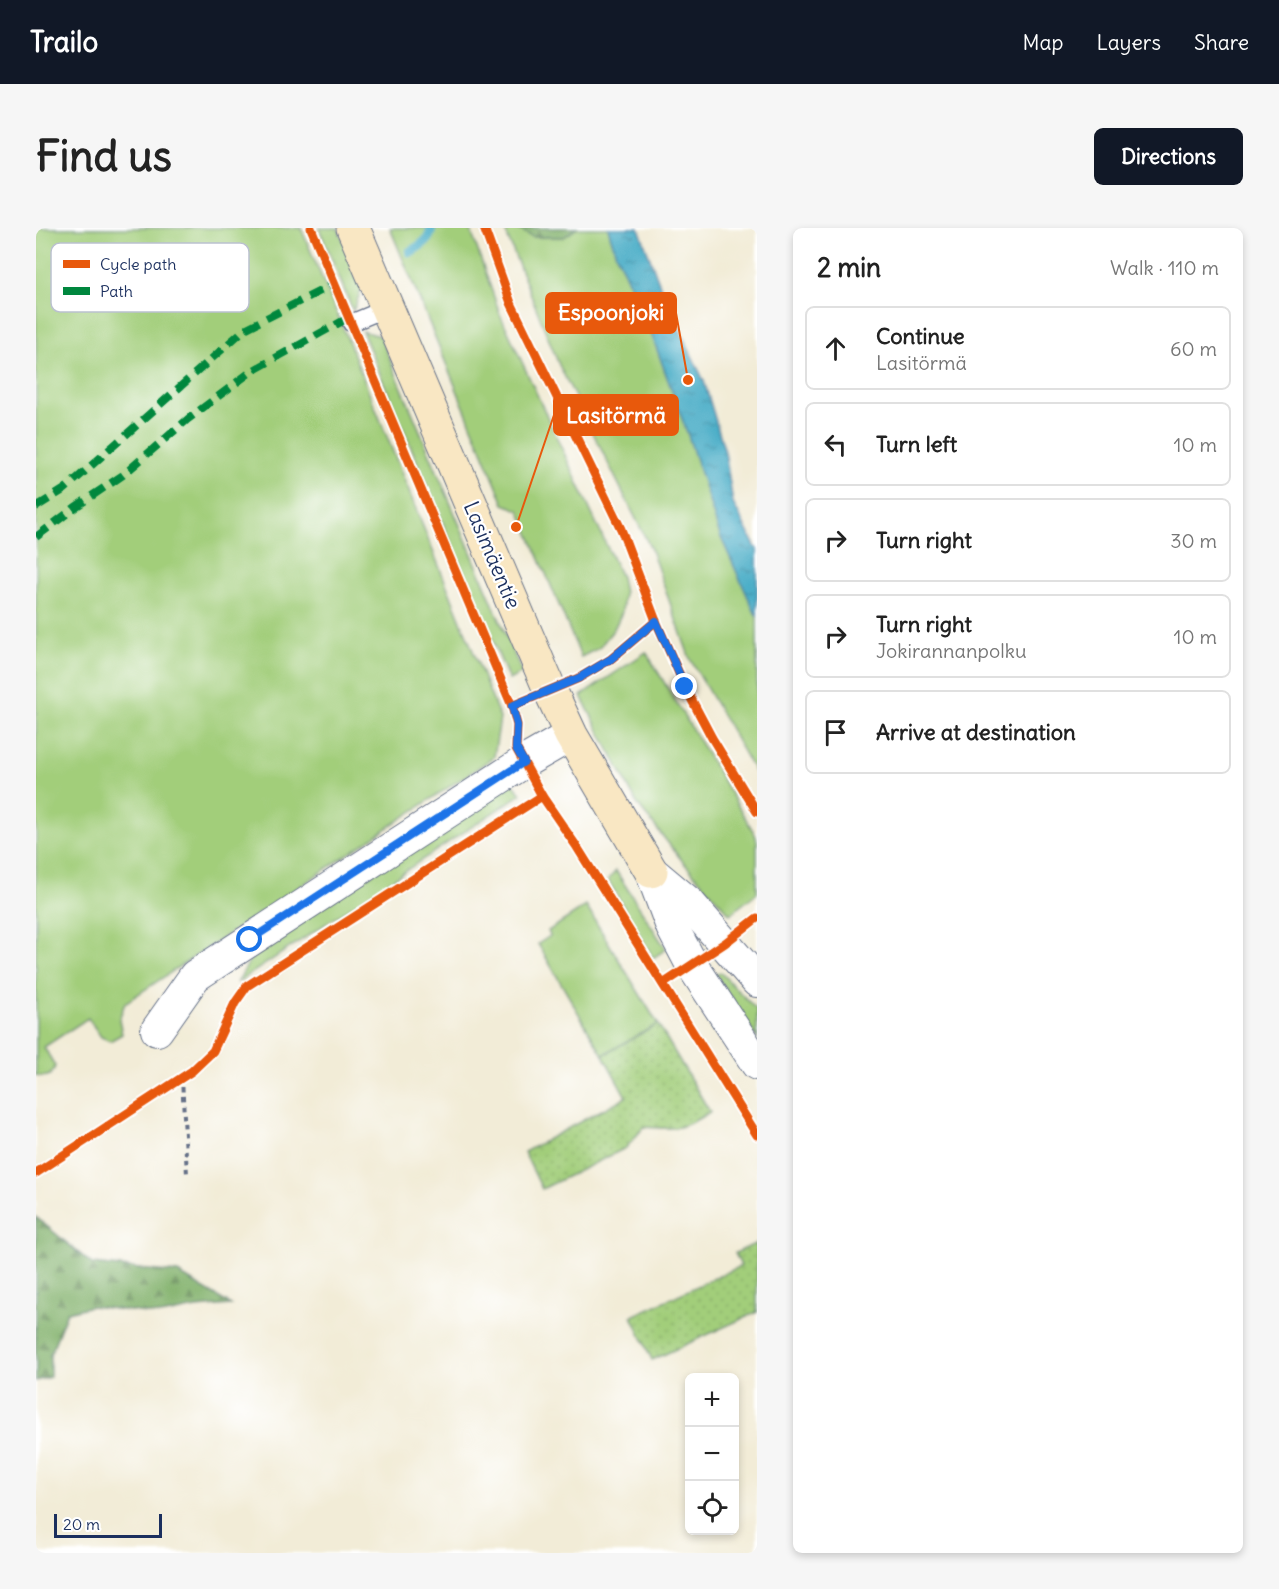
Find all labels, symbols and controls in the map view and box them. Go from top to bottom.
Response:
text: Trailo [30,24,98,60]
text: Map [1023,29,1063,56]
text: Layers [1096,29,1161,56]
text: Share [1194,29,1249,56]
button: Directions [1094,128,1243,185]
text: Find us [36,130,172,182]
legend [51,243,249,312]
text: 2 min [817,251,881,284]
text: Cycle path [100,254,176,274]
text: Walk · 110 m [1110,255,1219,280]
text: Path [100,281,133,301]
callout: Espoonjoki [546,293,676,333]
text: Espoonjoki [558,298,664,326]
text: Continue [876,322,965,350]
icon: ahead [819,332,852,365]
text: 60 m [1170,336,1217,361]
text: Lasitörmä [876,350,967,375]
callout: Lasitörmä [554,395,678,435]
text: Lasitörmä [566,401,666,429]
icon: left [819,428,852,461]
text: Turn left [876,430,957,458]
text: 10 m [1174,432,1217,457]
street label: Lasimäentie [458,497,527,613]
icon: right [819,524,852,557]
text: Turn right [876,526,972,554]
text: 30 m [1170,528,1217,553]
text: Turn right [876,610,972,638]
icon: right [819,620,852,653]
text: 10 m [1174,624,1217,649]
text: Jokirannanpolku [876,638,1027,663]
route end [671,673,697,699]
icon: arrive [819,716,852,749]
text: Arrive at destination [876,718,1076,746]
route start [236,926,262,952]
map controls [685,1373,739,1535]
button: + [685,1373,739,1427]
button: − [685,1427,739,1481]
button: locate [685,1481,739,1535]
scale bar [54,1511,162,1538]
text: 20 m [63,1514,100,1534]

